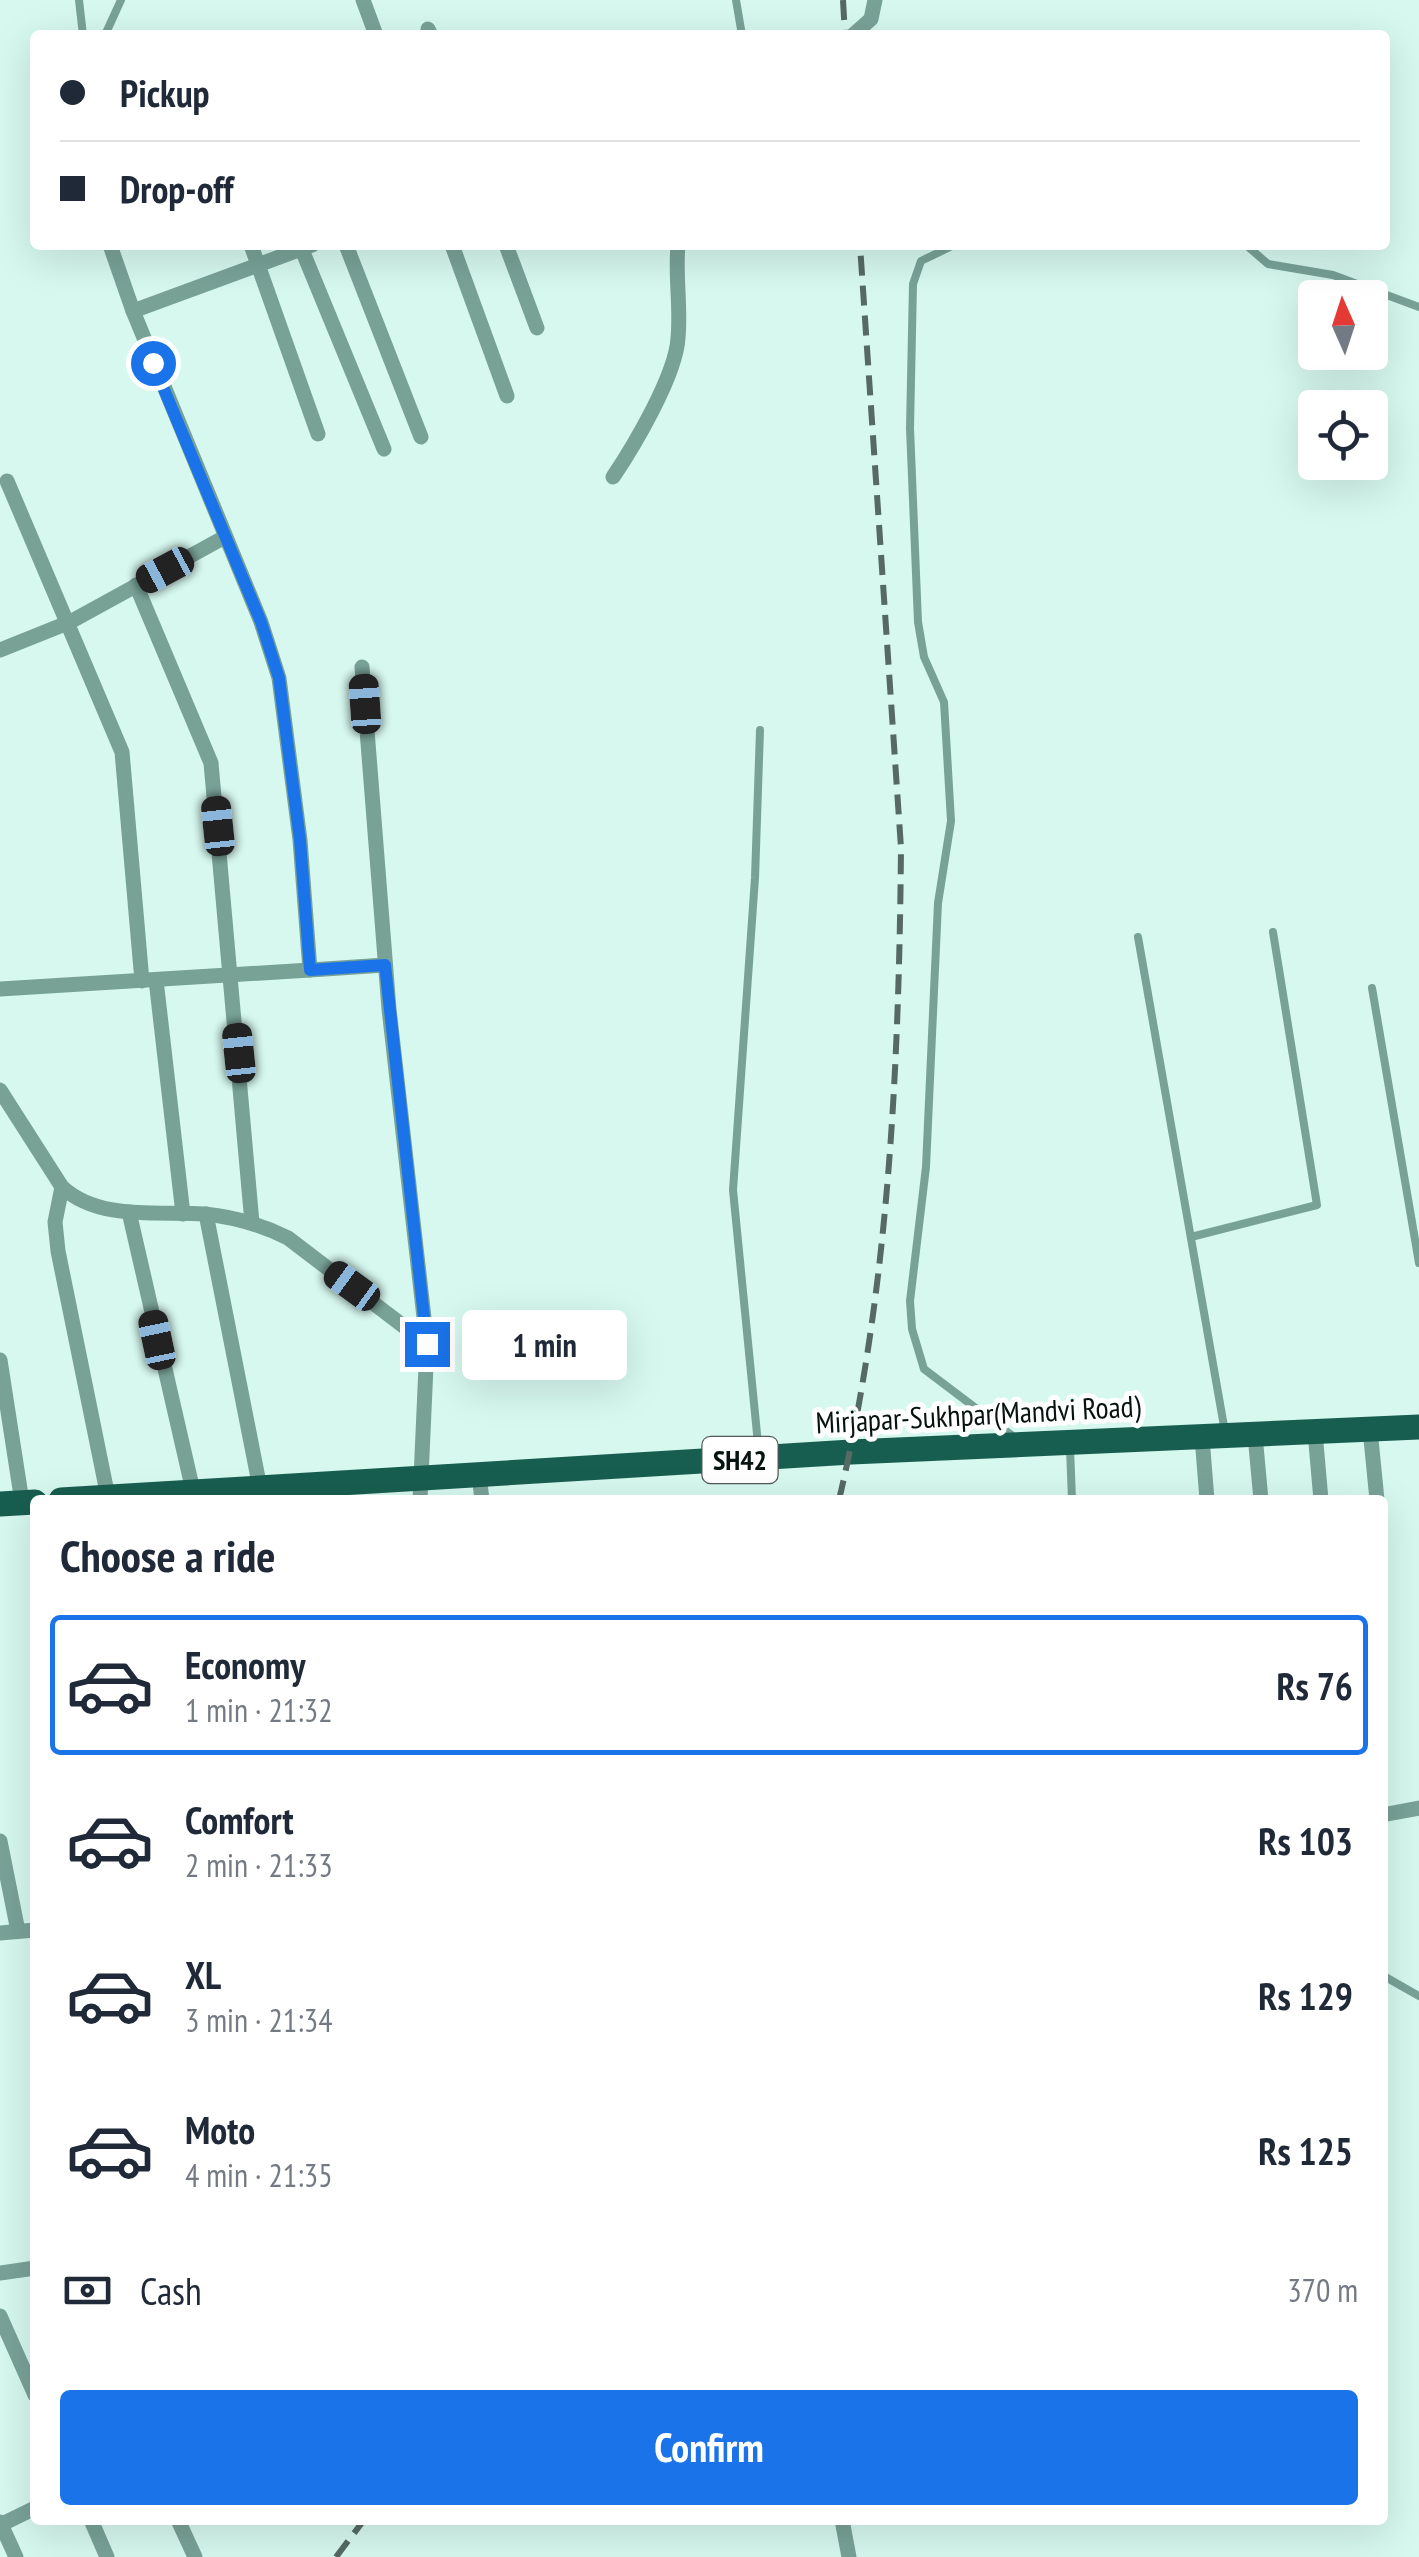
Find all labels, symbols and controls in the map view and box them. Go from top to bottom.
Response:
text: Pickup [120,68,210,117]
text: Drop-off [120,164,234,213]
north arrow [1298,280,1388,370]
map controls [1298,280,1388,480]
route start [131,341,176,386]
button: locate [1298,390,1388,480]
car [131,543,199,597]
car [348,673,382,735]
car [200,795,236,857]
car [221,1022,257,1084]
car [319,1256,385,1316]
car [136,1308,178,1372]
callout: 1 min [462,1309,627,1379]
route end [405,1322,450,1367]
text: 1 min [512,1324,577,1366]
street label: Mirjapar-Sukhpar(Mandvi Road) [815,1386,1141,1441]
road number: SH42 [702,1437,778,1483]
text: Choose a ride [60,1526,275,1584]
icon: car [65,1640,155,1730]
text: Economy [185,1640,305,1689]
text: Rs 76 [1276,1661,1353,1710]
text: 1 min · 21:32 [185,1689,333,1731]
icon: car [65,1795,155,1885]
text: Comfort [185,1795,294,1844]
text: Rs 103 [1258,1816,1353,1865]
text: 2 min · 21:33 [185,1844,333,1886]
icon: car [65,1950,155,2040]
text: XL [185,1950,221,1999]
text: Rs 129 [1258,1971,1353,2020]
text: 3 min · 21:34 [185,1999,333,2041]
icon: car [65,2105,155,2195]
text: Moto [185,2105,255,2154]
text: Rs 125 [1258,2126,1353,2175]
text: 4 min · 21:35 [185,2154,333,2196]
icon: cash [60,2263,115,2318]
text: Cash [140,2266,202,2315]
text: 370 m [1287,2269,1358,2311]
button: Confirm [60,2390,1358,2505]

